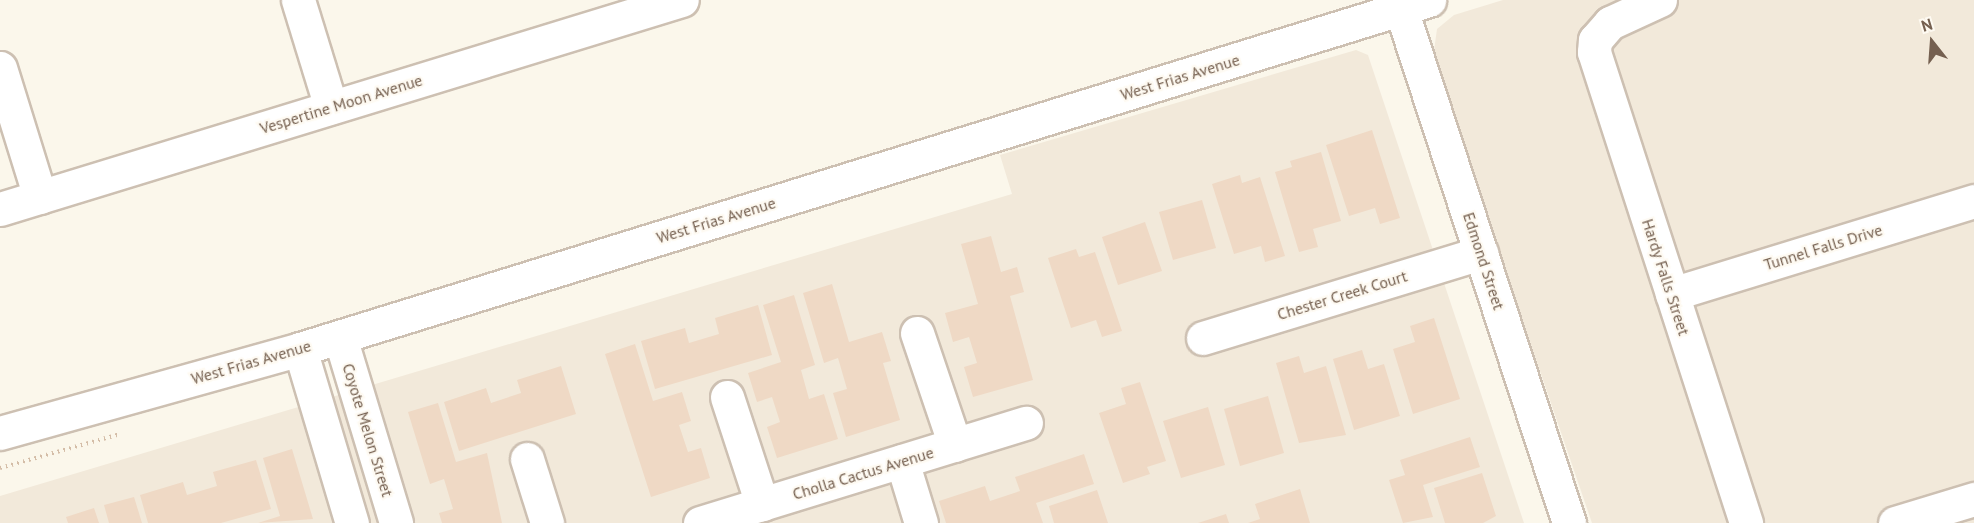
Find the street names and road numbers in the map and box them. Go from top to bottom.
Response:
street label: West Frias Avenue [1118,50,1242,104]
street label: Vespertine Moon Avenue [257,70,425,138]
street label: West Frias Avenue [654,193,778,247]
street label: Edmond Street [1459,210,1509,312]
street label: Hardy Falls Street [1638,216,1694,338]
street label: Tunnel Falls Drive [1761,220,1885,274]
street label: Chester Creek Court [1275,266,1409,324]
street label: West Frias Avenue [189,336,313,388]
street label: Coyote Melon Street [339,361,397,499]
street label: Cholla Cactus Avenue [790,442,936,504]

